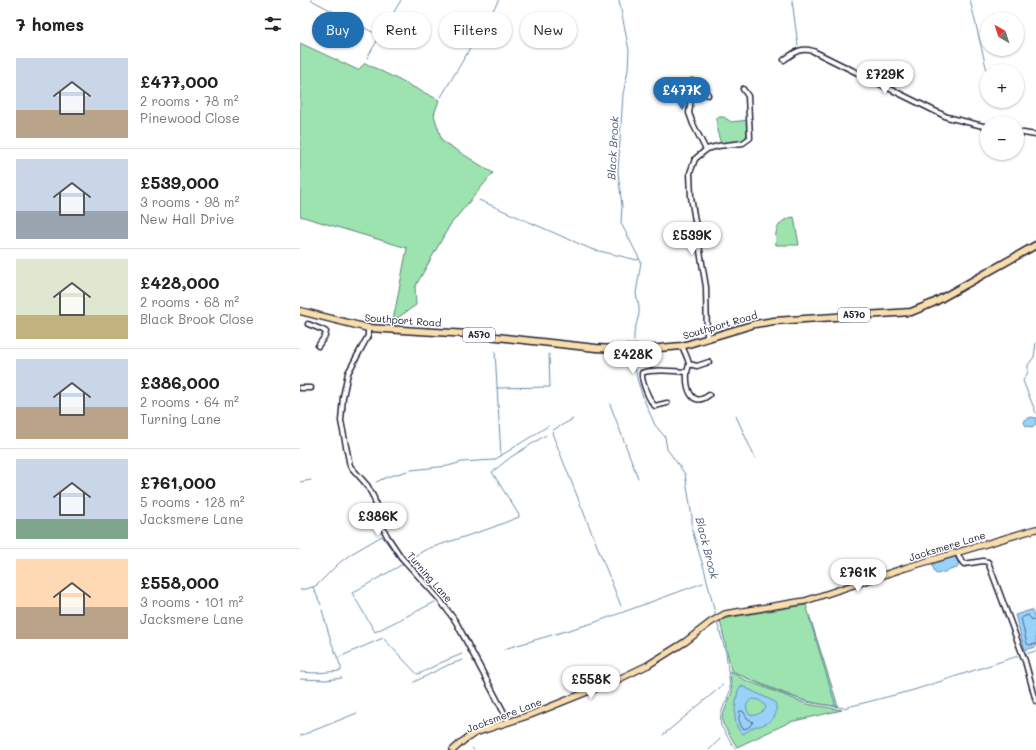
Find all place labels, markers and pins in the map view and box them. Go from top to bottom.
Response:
pin: £729K [857,61,913,95]
pin: £477K [654,77,710,111]
pin: £539K [664,222,720,256]
pin: £428K [605,341,661,375]
pin: £386K [350,503,406,537]
pin: £761K [830,559,886,593]
pin: £558K [563,666,619,700]

